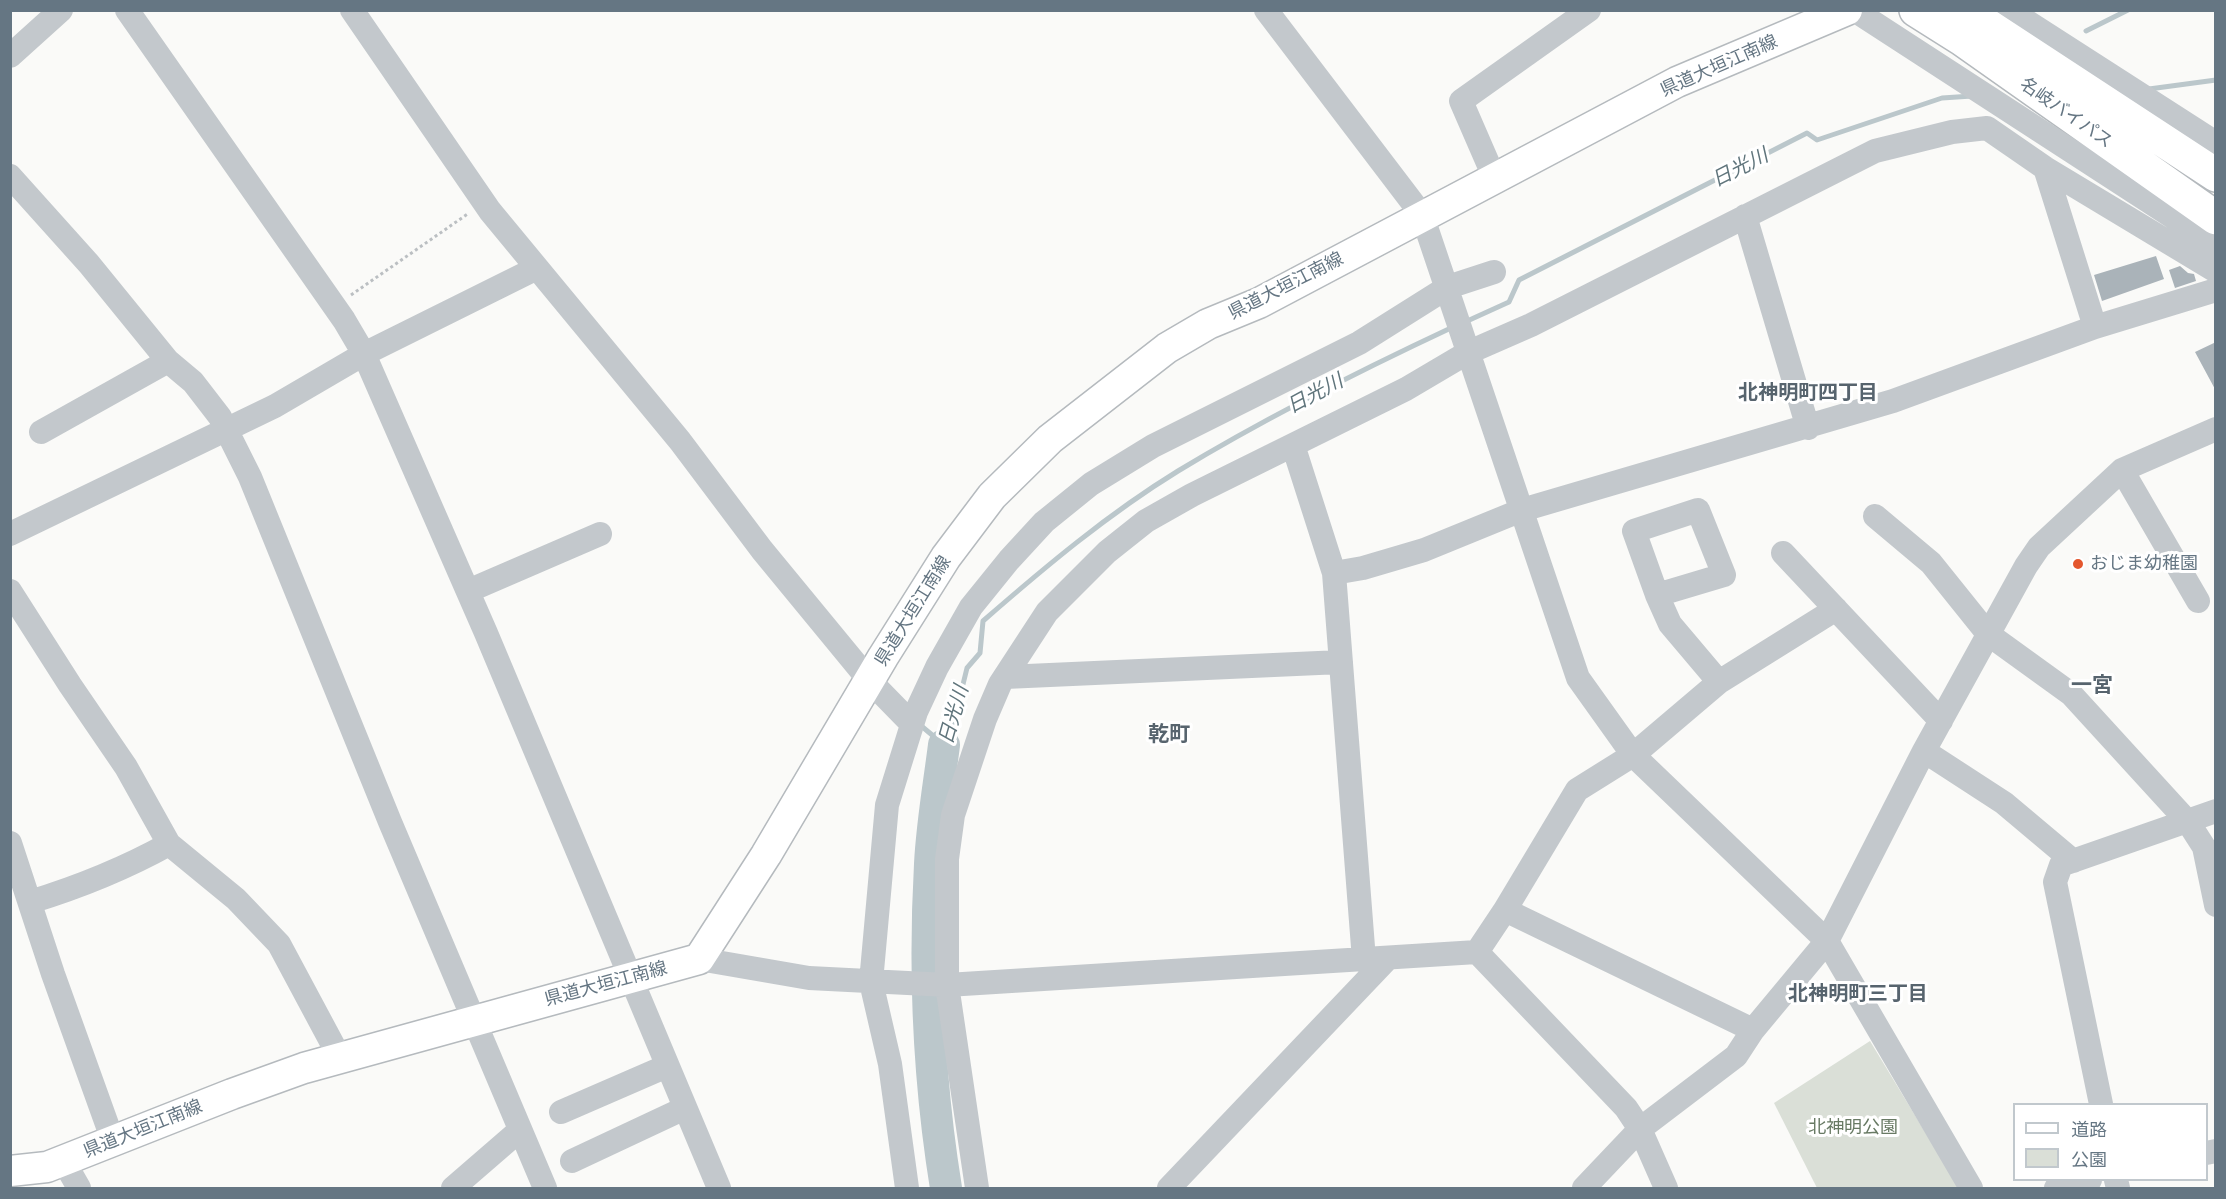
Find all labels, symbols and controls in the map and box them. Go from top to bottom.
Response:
street label: 県道大垣江南線 [1657,31,1781,101]
street label: 名岐バイパス [2016,73,2116,153]
water label: 日光川 [1708,144,1772,192]
street label: 県道大垣江南線 [1225,248,1347,324]
water label: 日光川 [1283,369,1347,419]
district label: 北神明町四丁目 [1738,381,1878,405]
street label: 県道大垣江南線 [870,552,956,670]
place label: おじま幼稚園 [2090,553,2198,575]
marker: おじま幼稚園 [2071,557,2085,571]
district label: 一宮 [2071,673,2113,699]
water label: 日光川 [934,683,974,747]
district label: 乾町 [1148,722,1190,748]
street label: 県道大垣江南線 [542,957,670,1011]
district label: 北神明町三丁目 [1788,982,1928,1006]
street label: 県道大垣江南線 [81,1095,205,1163]
legend [2013,1103,2208,1181]
park label: 北神明公園 [1808,1117,1898,1139]
text: 道路 [2071,1122,2107,1140]
text: 公園 [2071,1152,2107,1170]

